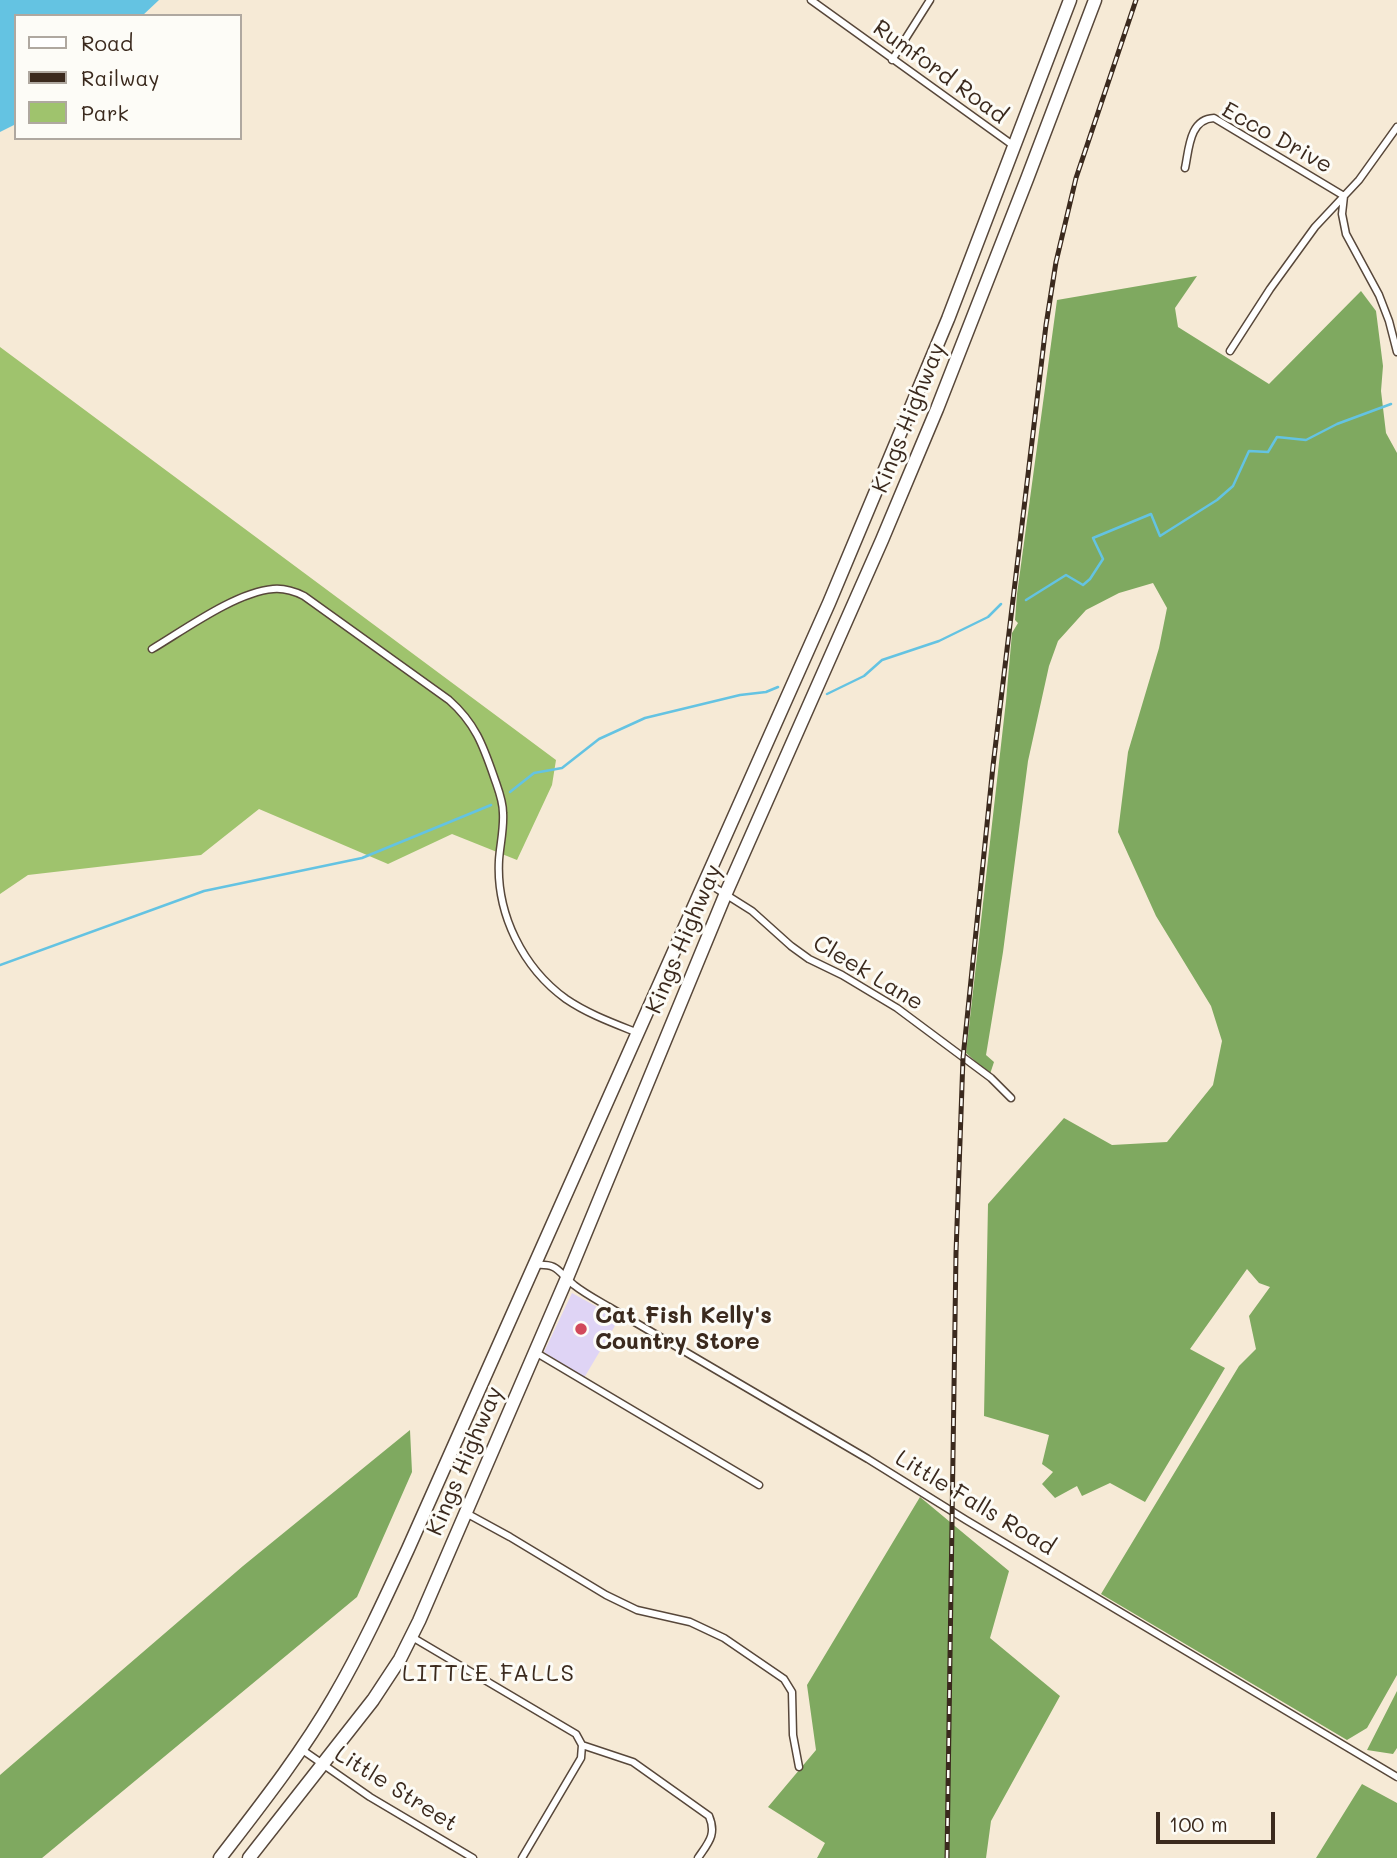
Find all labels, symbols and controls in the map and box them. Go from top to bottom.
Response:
legend [14,14,242,140]
street label: Rumford Road [868,14,1012,130]
text: Road [81,29,133,56]
text: Railway [81,64,160,91]
street label: Ecco Drive [1217,96,1337,180]
text: Park [81,99,129,126]
street label: Kings Highway [866,339,952,497]
street label: Kings Highway [640,860,728,1018]
street label: Cleek Lane [808,929,928,1017]
place label: Cat Fish Kelly's Country Store [595,1302,772,1356]
marker: Cat Fish Kelly's Country Store [573,1321,589,1337]
street label: Kings Highway [421,1382,509,1540]
street label: Little Falls Road [890,1444,1060,1562]
district label: LITTLE FALLS [403,1660,575,1688]
street label: Little Street [329,1740,463,1838]
scale bar [1159,1798,1278,1842]
text: 100 m [1169,1810,1228,1837]

